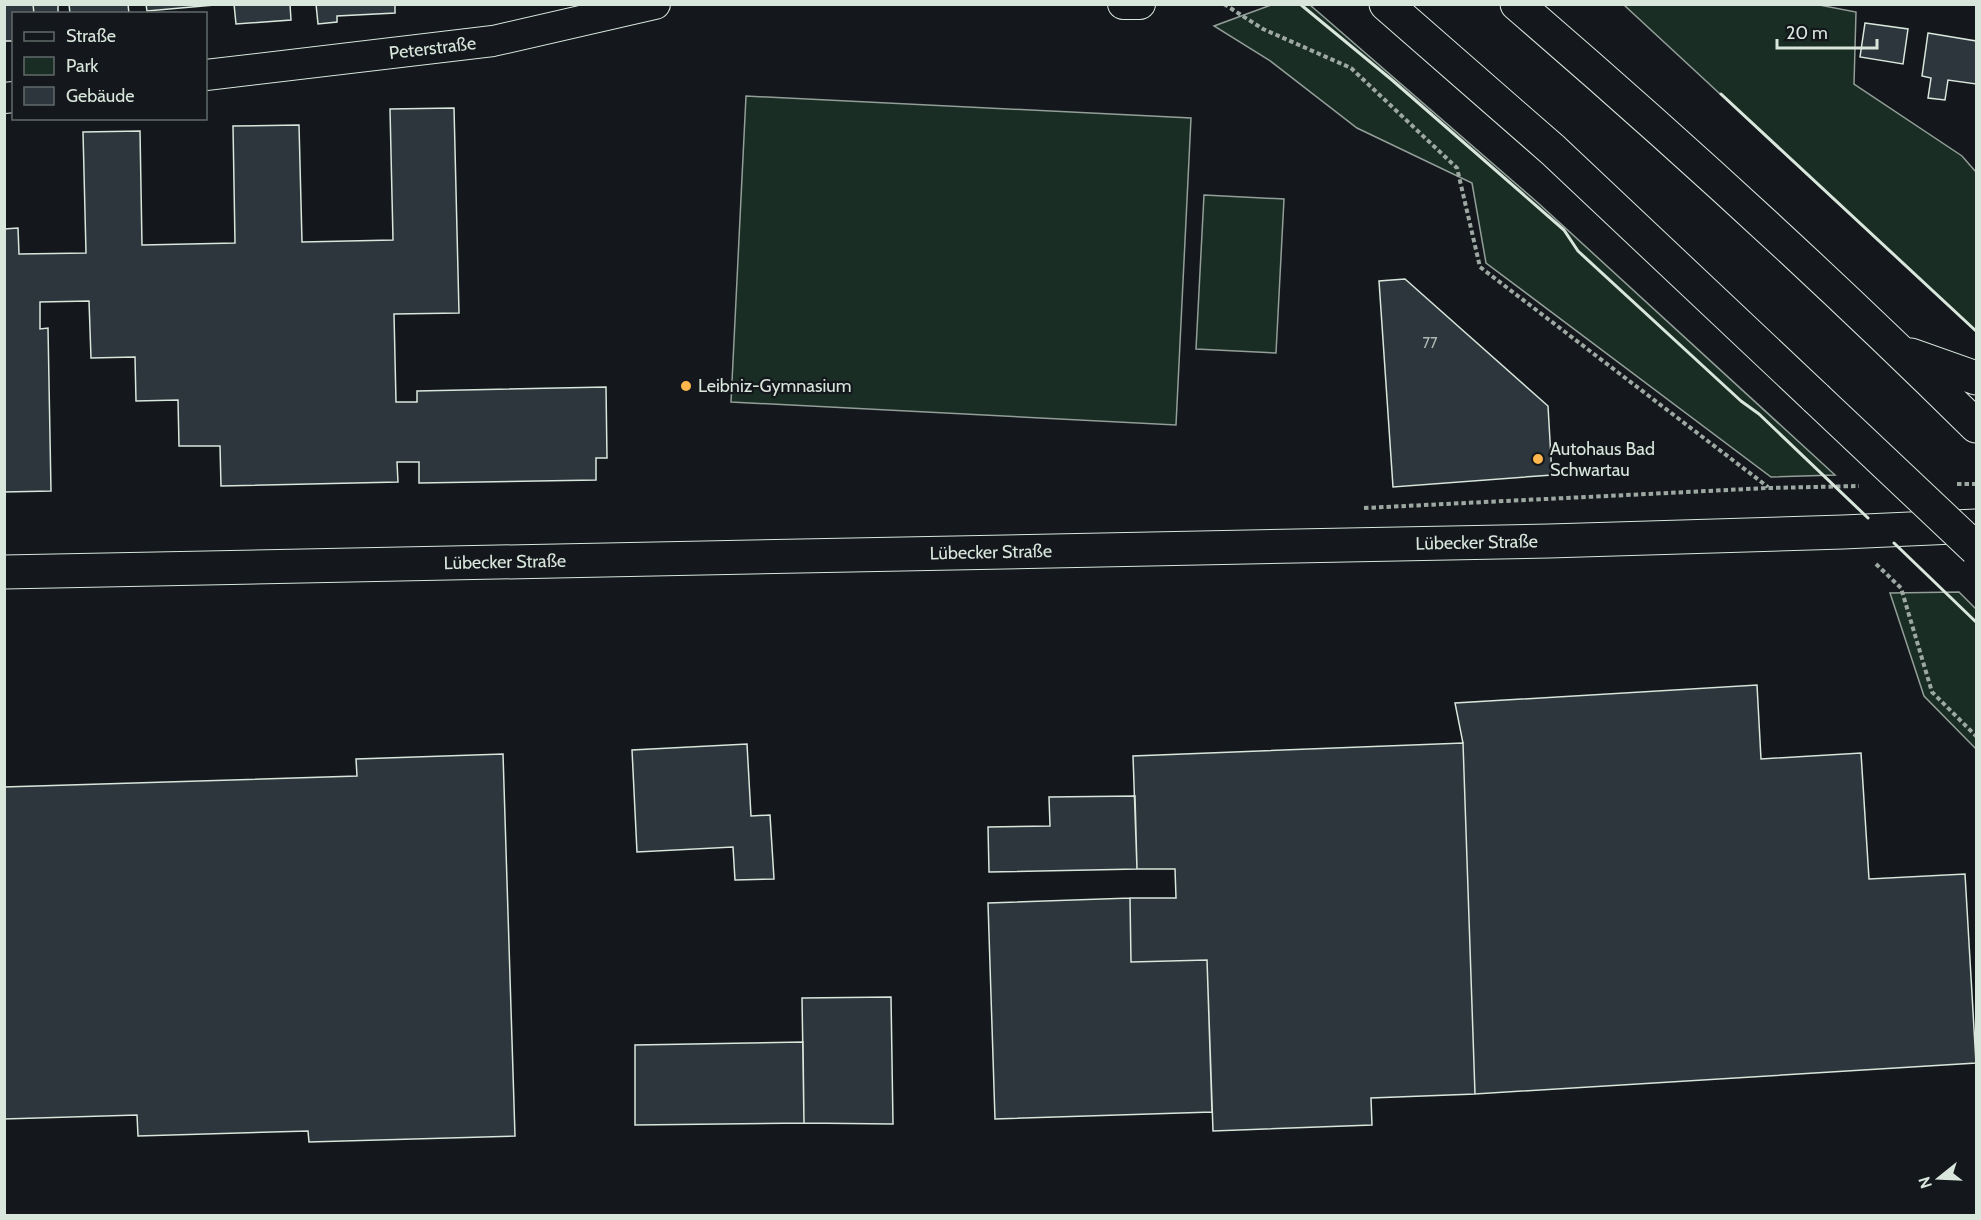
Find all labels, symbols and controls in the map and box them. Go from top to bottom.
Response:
legend [12,12,207,120]
scale bar [1777,12,1878,50]
text: 20 m [1786,22,1828,44]
text: Straße [66,25,116,47]
street label: Peterstraße [388,32,477,64]
text: Park [66,55,99,77]
text: Gebäude [66,85,135,107]
house number: 77 [1422,334,1438,352]
place label: Leibniz-Gymnasium [698,375,851,397]
marker: Leibniz-Gymnasium [679,379,693,393]
place label: Autohaus Bad Schwartau [1550,438,1655,481]
marker: Autohaus Bad Schwartau [1531,452,1545,466]
street label: Lübecker Straße [1415,530,1538,555]
street label: Lübecker Straße [929,540,1052,564]
street label: Lübecker Straße [443,550,566,574]
north arrow [1909,1148,1969,1208]
text: N [1914,1174,1936,1191]

